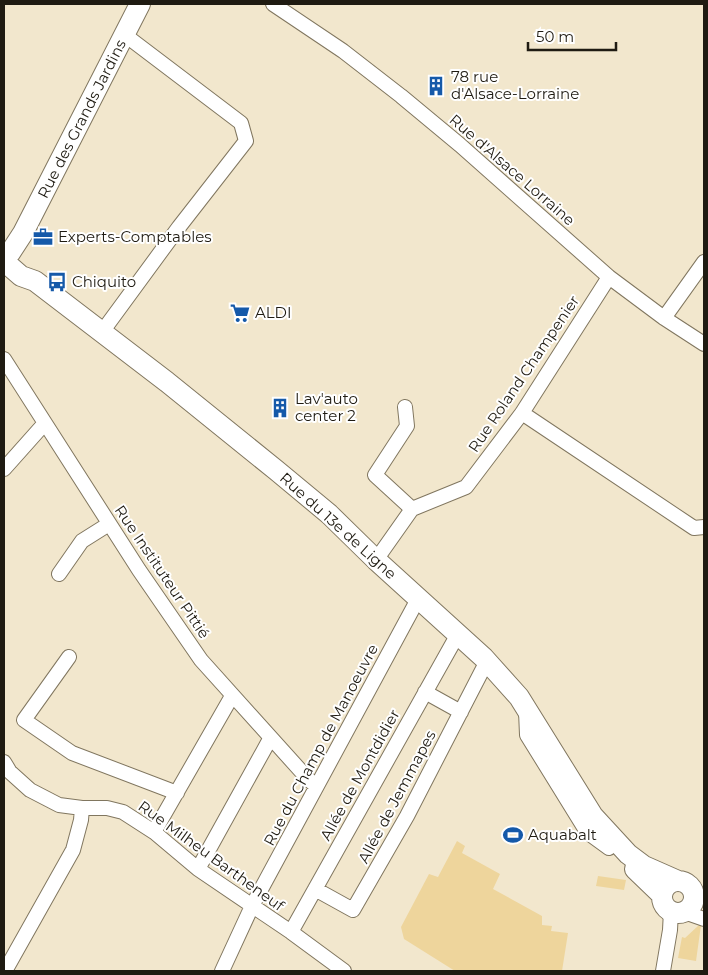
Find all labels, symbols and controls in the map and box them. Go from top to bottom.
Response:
scale bar [528,20,616,52]
text: 50 m [536,27,574,46]
street label: Rue des Grands Jardins [33,36,130,201]
place label: 78 rue d'Alsace-Lorraine [451,67,579,103]
building icon: 78 rue d'Alsace-Lorraine [425,75,447,97]
street label: Rue d'Alsace Lorraine [446,110,579,229]
office icon: Experts-Comptables [32,226,54,248]
place label: Experts-Comptables [58,227,212,246]
bus stop icon: Chiquito [46,271,68,293]
place label: Chiquito [72,272,136,291]
street label: Rue Roland Champenier [464,292,583,456]
supermarket icon: ALDI [229,302,251,324]
place label: ALDI [255,303,292,322]
place label: Lav'auto center 2 [295,389,358,425]
building icon: Lav'auto center 2 [269,397,291,419]
street label: Rue du 13e de Ligne [276,468,401,583]
street label: Rue Instituteur Pittié [111,501,214,642]
street label: Rue du Champ de Manoeuvre [259,641,382,849]
street label: Allée de Montdidier [316,706,404,844]
street label: Allée de Jemmapes [353,727,440,866]
street label: Rue Milheu Bartheneuf [135,796,289,915]
sports icon: Aquabalt [502,824,524,846]
place label: Aquabalt [528,825,597,844]

